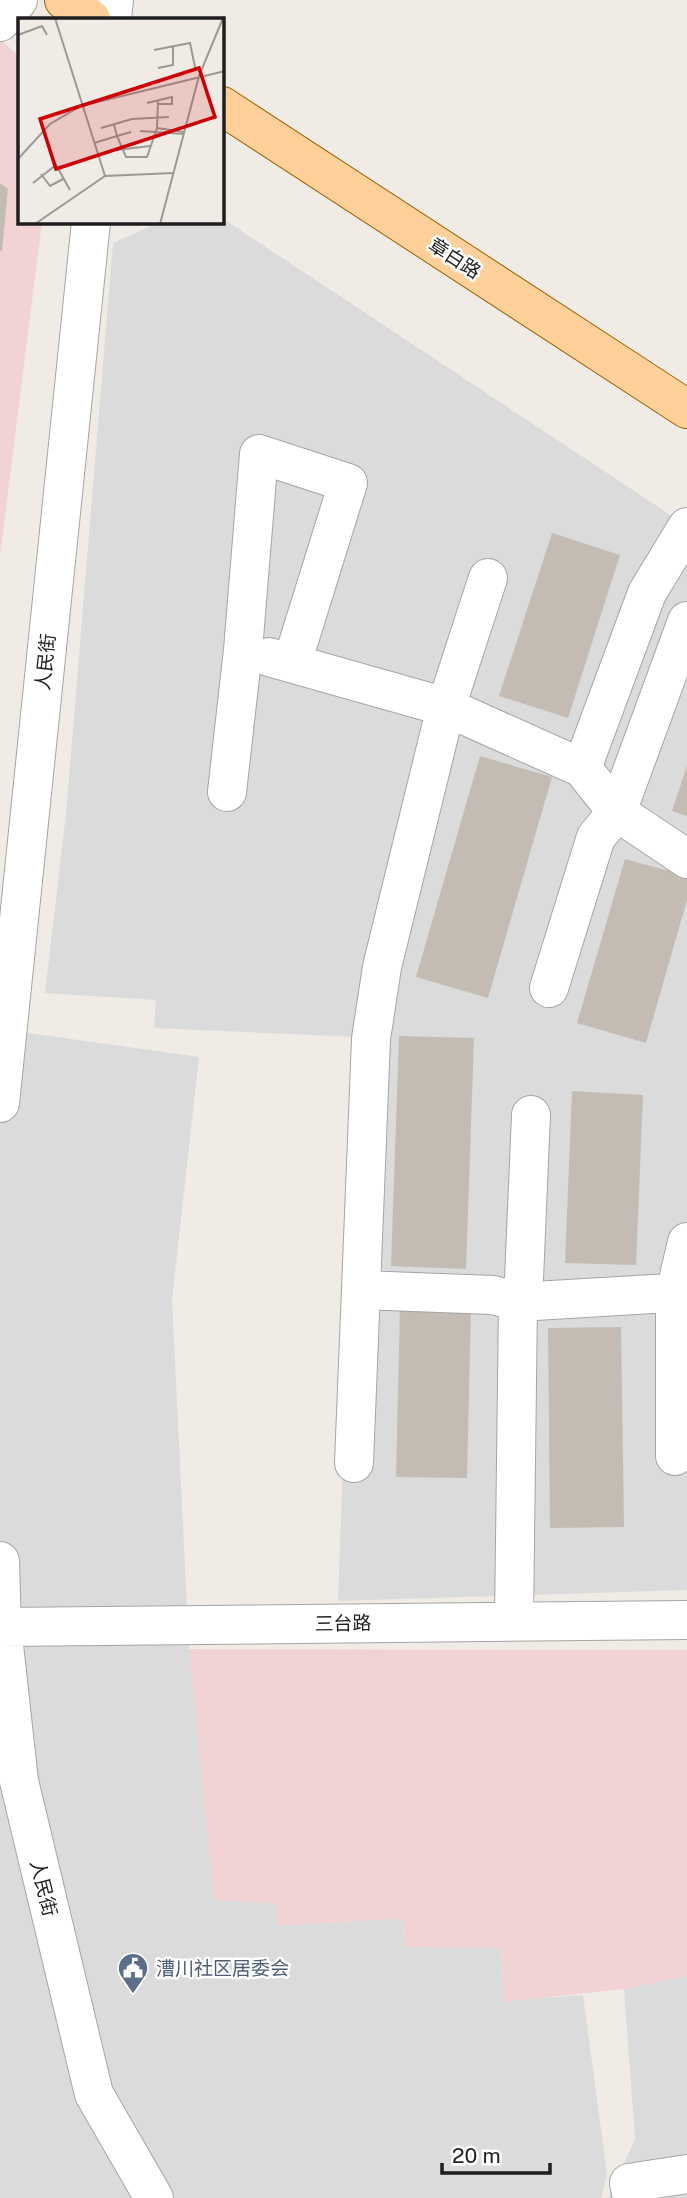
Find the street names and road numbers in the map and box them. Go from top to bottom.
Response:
street label: 章白路 [425,233,485,283]
street label: 人民街 [31,632,59,692]
street label: 三台路 [314,1612,372,1634]
street label: 人民街 [26,1858,62,1918]

